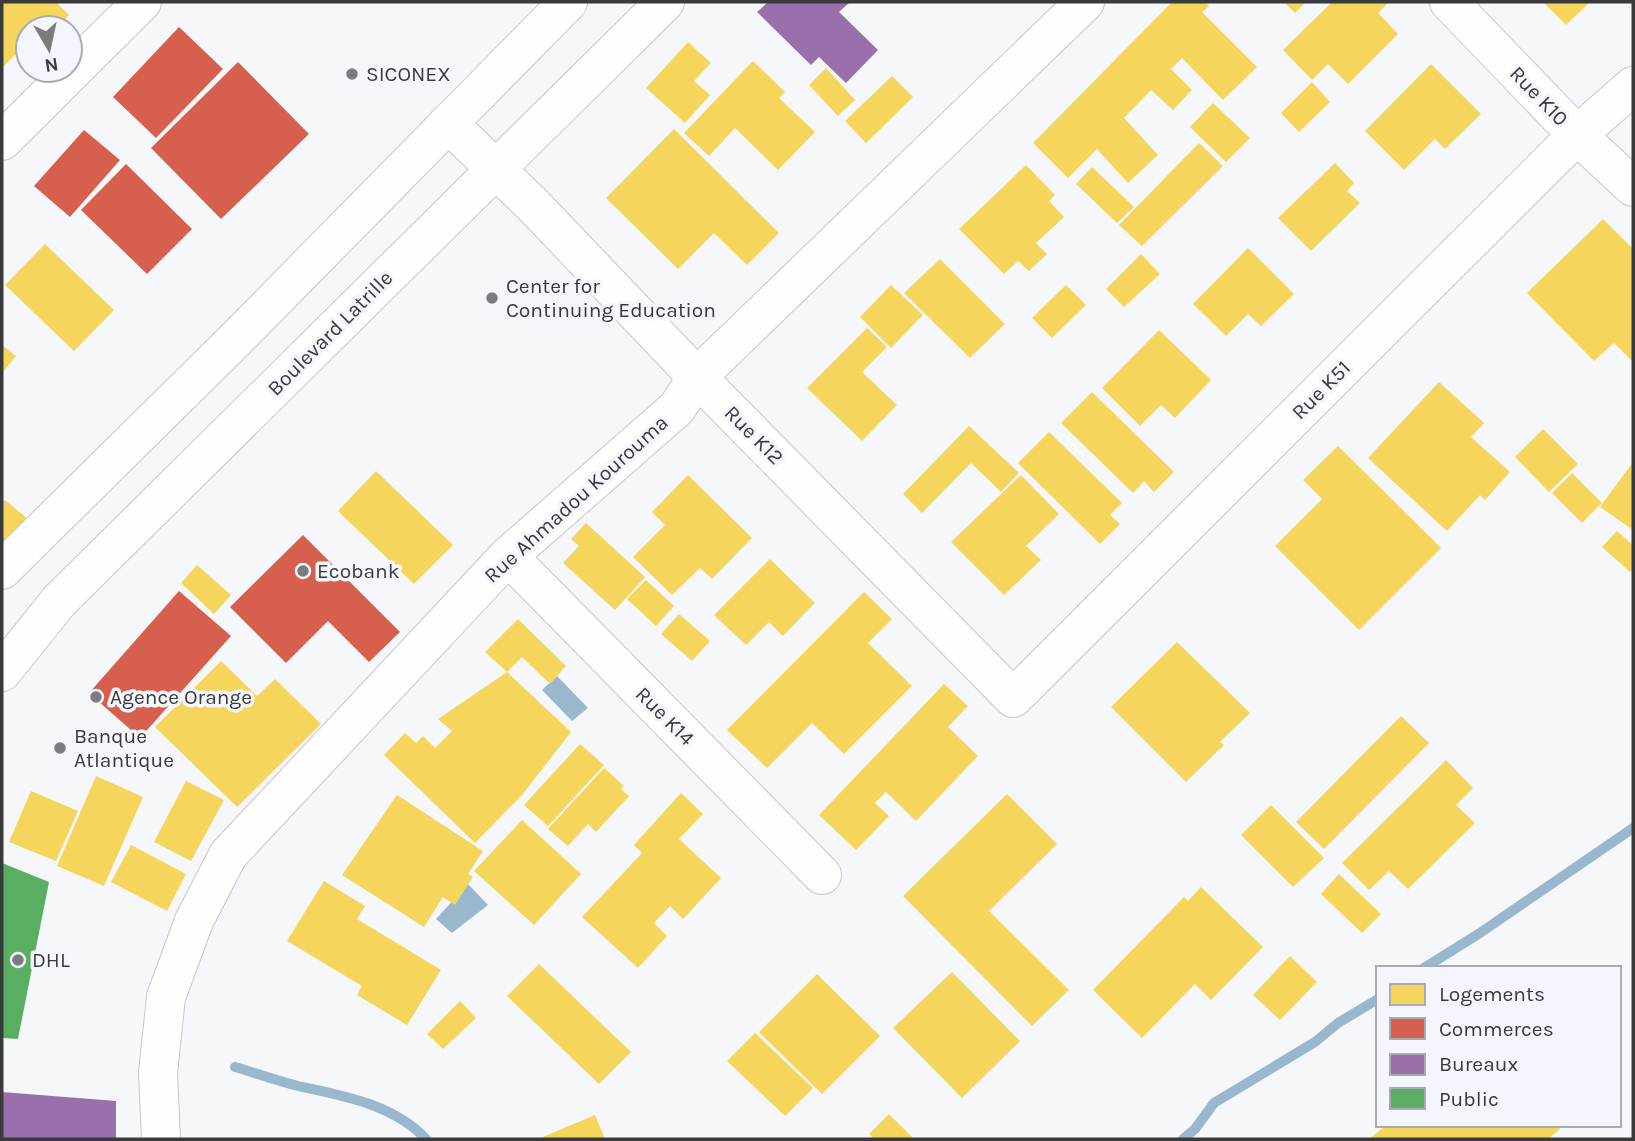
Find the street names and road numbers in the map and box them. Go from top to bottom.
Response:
street label: Rue K10 [1505,61,1573,131]
street label: Boulevard Latrille [263,266,397,400]
street label: Rue K51 [1287,356,1355,424]
street label: Rue K12 [720,401,788,469]
street label: Rue Ahmadou Kourouma [479,410,673,588]
street label: Rue K14 [631,682,699,750]

